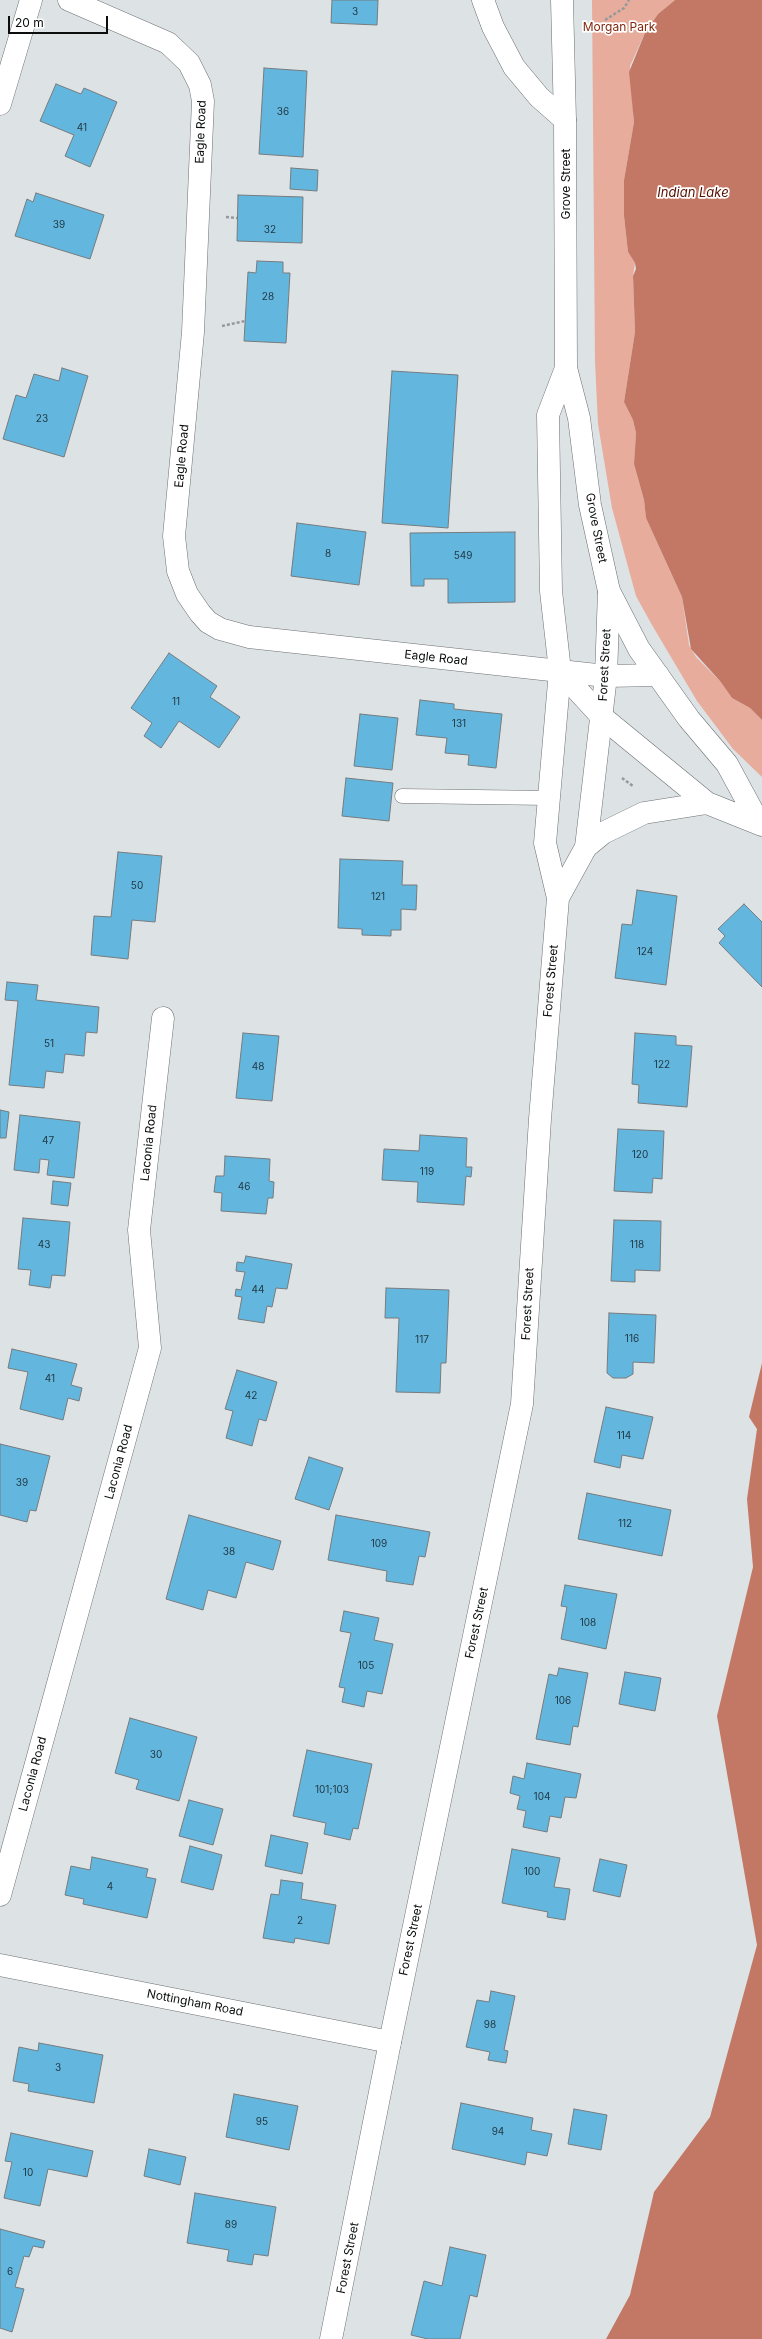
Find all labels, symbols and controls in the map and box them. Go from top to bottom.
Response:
house number: 3 [352,6,358,18]
scale bar [10,8,110,34]
text: 20 m [15,15,44,30]
park label: Morgan Park [583,20,655,34]
street label: Eagle Road [193,100,209,164]
house number: 36 [277,106,289,118]
house number: 41 [77,122,87,134]
street label: Grove Street [559,149,573,219]
water label: Indian Lake [657,185,729,201]
house number: 39 [53,219,65,231]
house number: 32 [264,224,276,236]
house number: 28 [262,291,274,303]
house number: 23 [36,413,48,425]
street label: Eagle Road [172,424,192,488]
street label: Grove Street [582,492,610,564]
house number: 8 [325,548,331,560]
house number: 549 [454,550,472,562]
street label: Forest Street [596,628,614,702]
street label: Eagle Road [404,648,468,668]
house number: 11 [172,696,180,708]
house number: 131 [452,718,466,730]
house number: 50 [131,880,143,892]
house number: 121 [371,891,385,903]
street label: Forest Street [541,944,561,1018]
house number: 124 [637,946,653,958]
house number: 51 [44,1038,54,1050]
house number: 122 [654,1059,670,1071]
house number: 48 [252,1061,264,1073]
street label: Laconia Road [138,1104,160,1182]
house number: 47 [42,1135,54,1147]
house number: 120 [632,1149,648,1161]
house number: 119 [420,1166,434,1178]
house number: 46 [238,1181,250,1193]
house number: 43 [38,1239,50,1251]
house number: 118 [630,1239,644,1251]
street label: Forest Street [519,1267,537,1341]
house number: 44 [252,1284,264,1296]
house number: 116 [625,1333,639,1345]
house number: 117 [415,1334,429,1346]
house number: 41 [45,1373,55,1385]
house number: 42 [245,1390,257,1402]
street label: Laconia Road [102,1423,136,1501]
house number: 114 [617,1430,631,1442]
house number: 39 [16,1477,28,1489]
house number: 112 [618,1518,632,1530]
house number: 109 [371,1538,387,1550]
house number: 38 [223,1546,235,1558]
street label: Forest Street [462,1586,492,1660]
house number: 108 [580,1617,596,1629]
house number: 105 [358,1660,374,1672]
house number: 106 [555,1695,571,1707]
street label: Laconia Road [16,1735,50,1813]
house number: 30 [150,1749,162,1761]
house number: 101;103 [315,1784,349,1796]
house number: 104 [534,1791,550,1803]
house number: 100 [524,1866,540,1878]
house number: 4 [107,1881,113,1893]
street label: Forest Street [396,1903,426,1977]
house number: 2 [297,1915,303,1927]
street label: Nottingham Road [146,1987,244,2019]
house number: 98 [484,2019,496,2031]
house number: 3 [55,2062,61,2074]
house number: 95 [256,2116,268,2128]
house number: 94 [492,2126,504,2138]
house number: 10 [23,2167,33,2179]
house number: 89 [225,2219,237,2231]
street label: Forest Street [334,2221,362,2295]
house number: 6 [7,2266,13,2278]

